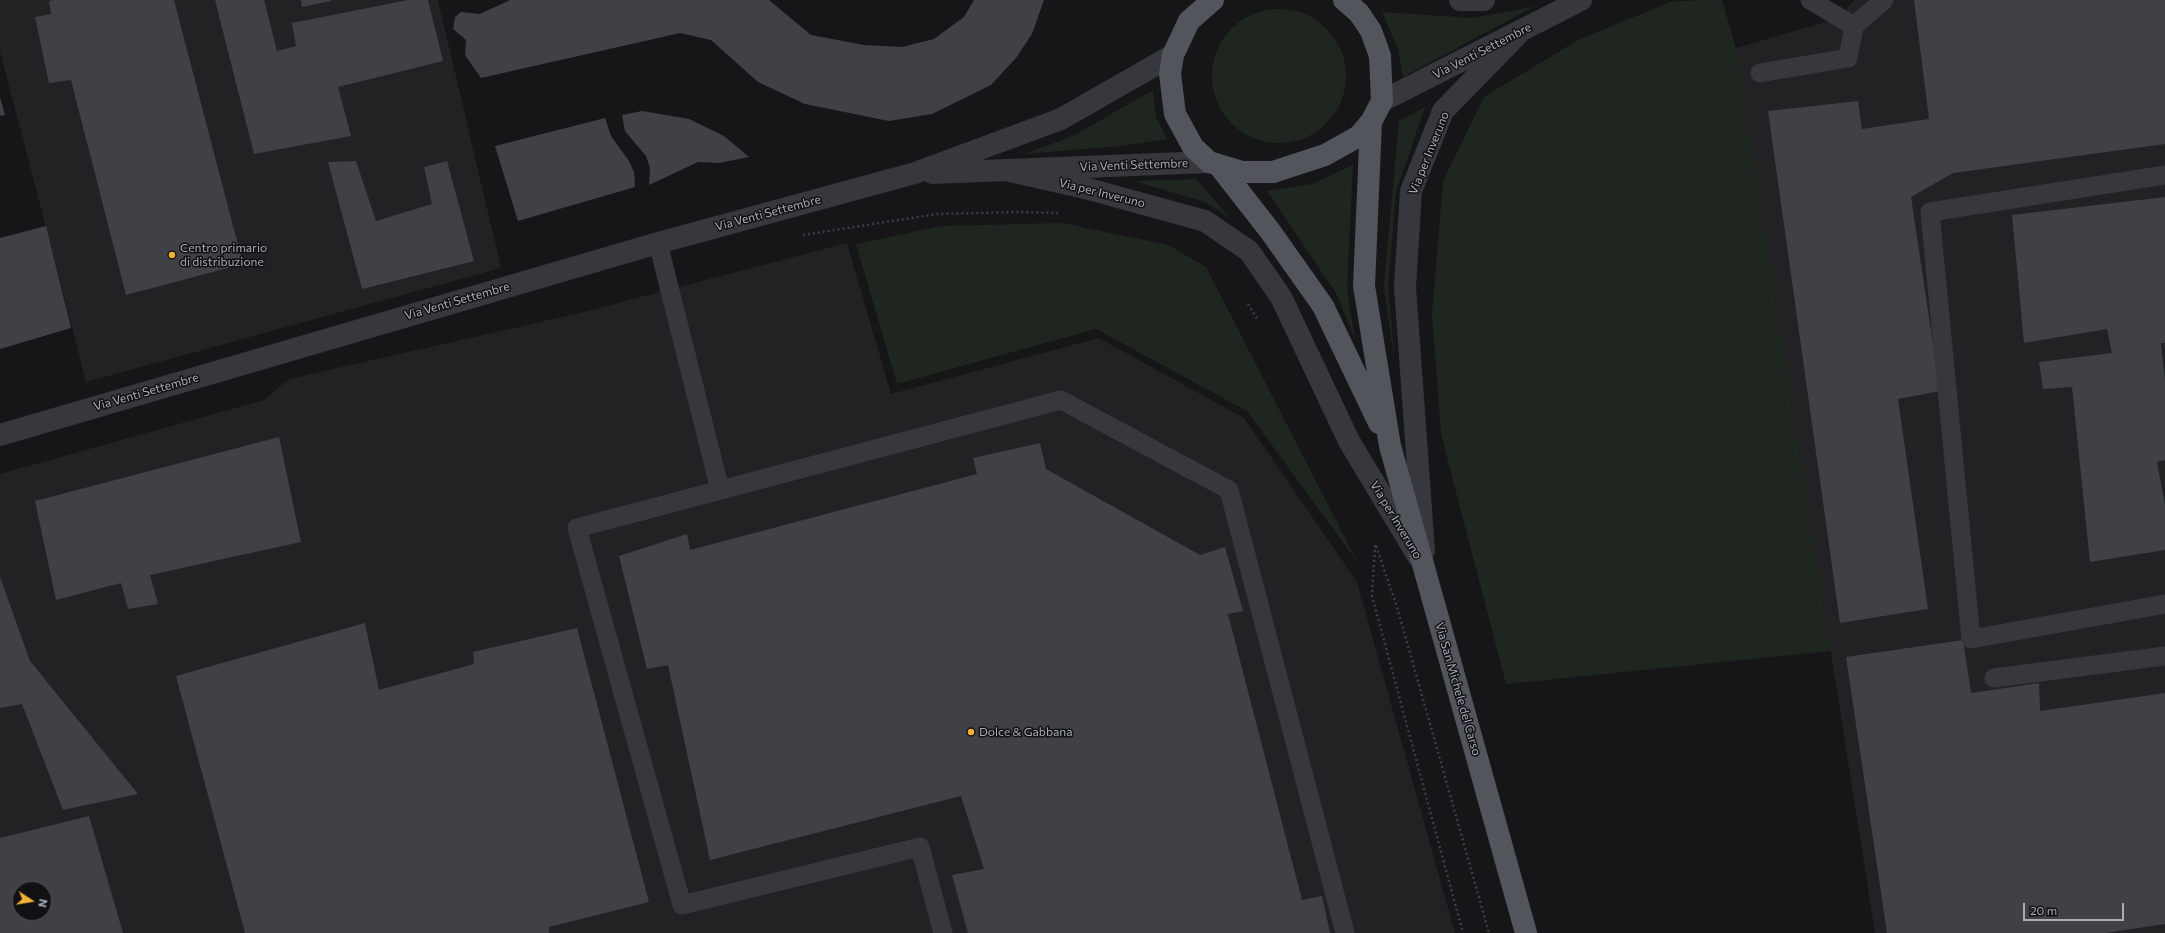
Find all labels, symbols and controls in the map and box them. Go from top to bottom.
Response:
street label: Via Venti Settembre [1430,20,1534,82]
street label: Via per Inveruno [1406,109,1452,197]
street label: Via Venti Settembre [1079,156,1189,174]
street label: Via per Inveruno [1057,175,1147,211]
street label: Via Venti Settembre [714,192,822,234]
place label: Centro primario di distribuzione [180,241,267,269]
marker: Centro primario di distribuzione [167,250,177,260]
street label: Via Venti Settembre [403,279,511,323]
street label: Via Venti Settembre [92,370,200,414]
street label: Via per Inveruno [1367,478,1425,562]
street label: Via San Michele del Carso [1432,621,1484,757]
place label: Dolce & Gabbana [979,725,1072,739]
marker: Dolce & Gabbana [966,727,976,737]
north arrow [12,881,52,921]
scale bar [2025,895,2126,921]
text: N [36,898,50,909]
text: 20 m [2030,903,2057,917]

